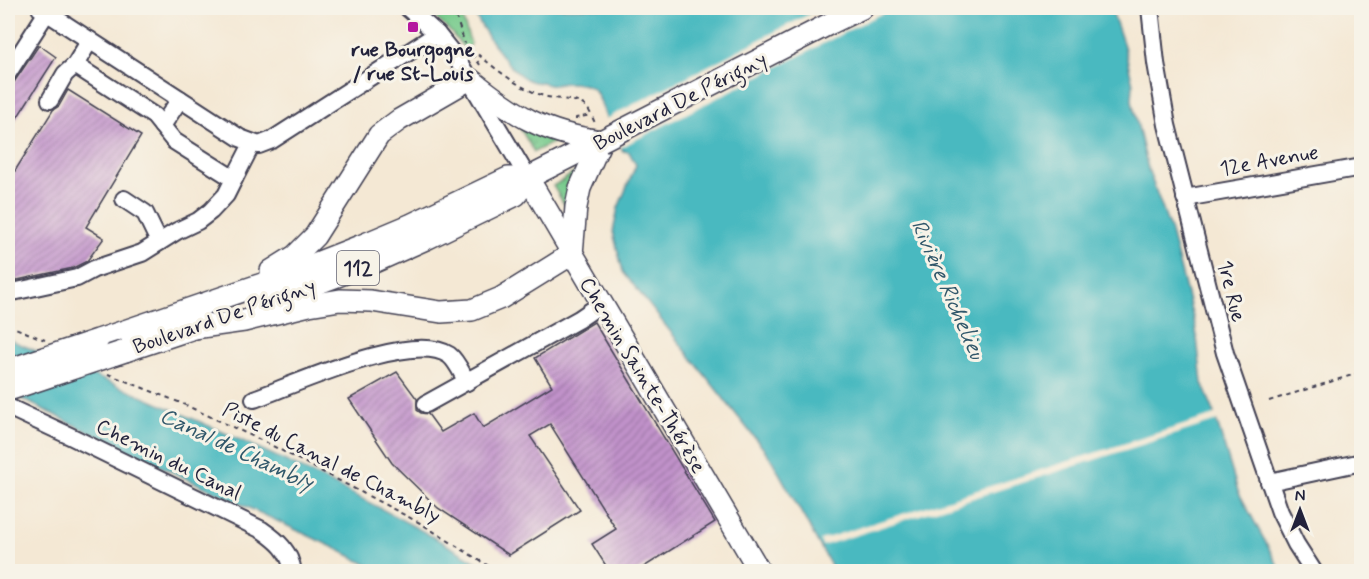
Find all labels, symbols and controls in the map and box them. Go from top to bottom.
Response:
marker: rue Bourgogne / rue St-Louis [406,20,420,34]
place label: rue Bourgogne / rue St-Louis [351,36,475,88]
street label: Boulevard De Périgny [589,46,773,160]
street label: 12e Avenue [1218,139,1321,183]
water label: Rivière Richelieu [904,216,991,365]
road number: 112 [337,251,379,285]
street label: 1re Rue [1210,257,1252,325]
street label: Chemin Sainte-Thérèse [572,272,712,479]
street label: Boulevard De Périgny [129,273,320,363]
street label: Piste du Canal de Chambly [218,396,445,530]
water label: Canal de Chambly [155,402,319,498]
street label: Chemin du Canal [91,413,246,507]
north arrow [1270,480,1330,540]
text: N [1295,486,1305,507]

